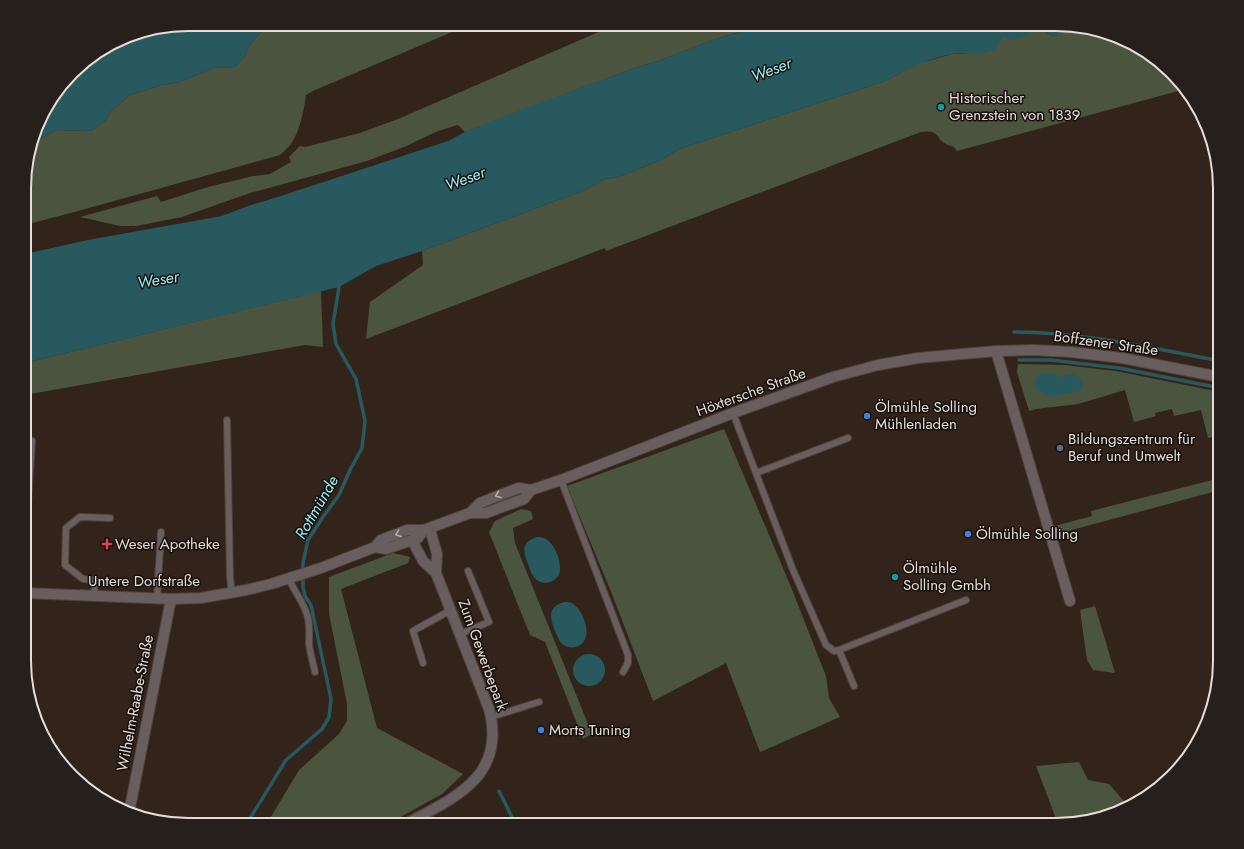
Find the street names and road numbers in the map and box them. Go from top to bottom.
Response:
street label: Boffzener Straße [1052,325,1160,361]
street label: Höxtersche Straße [693,362,809,422]
street label: Untere Dorfstraße [88,570,200,592]
street label: Zum Gewerbepark [453,596,514,714]
street label: Wilhelm-Raabe-Straße [111,633,159,773]

